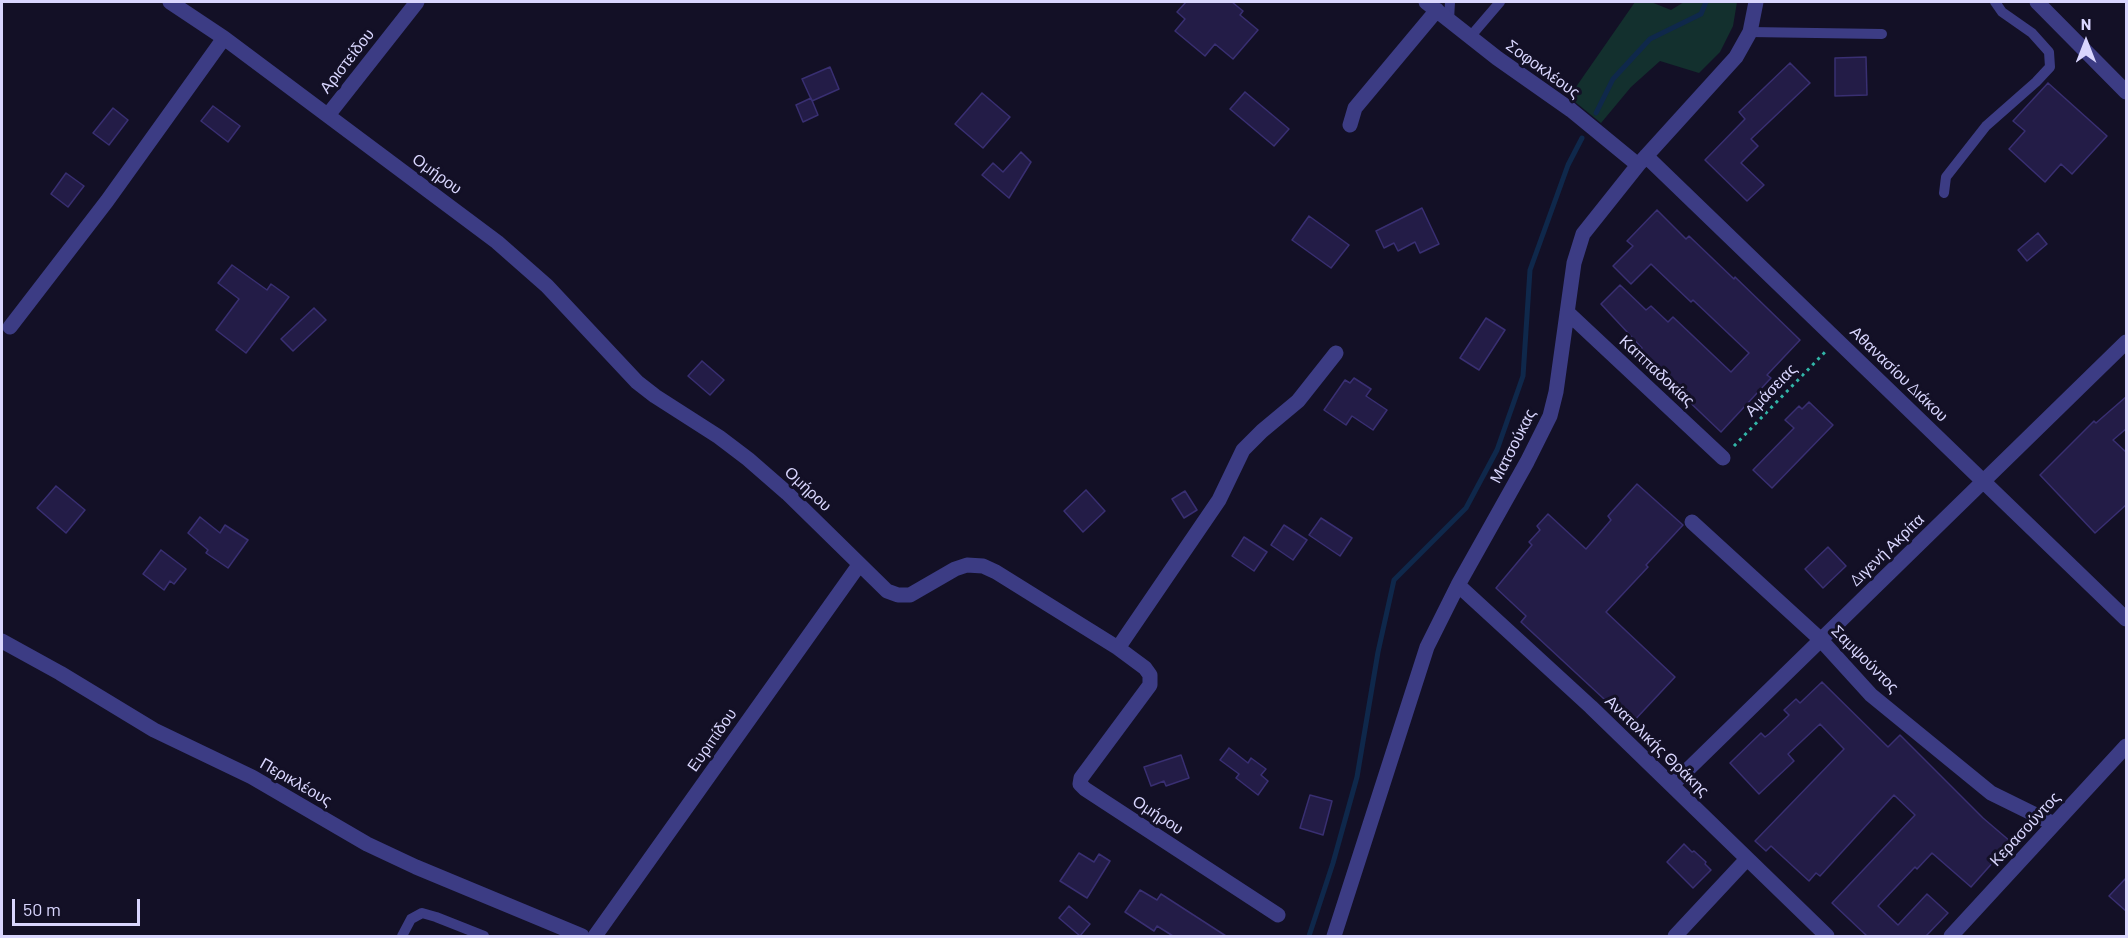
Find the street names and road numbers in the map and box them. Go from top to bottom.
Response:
street label: Αριστείδου [316,25,378,97]
street label: Σοφοκλέους [1502,36,1584,102]
street label: Ομήρου [408,150,466,198]
street label: Αθανασίου Διάκου [1846,322,1952,426]
street label: Καππαδοκίας [1615,331,1699,411]
street label: Αμάσειας [1741,360,1801,420]
street label: Ματσούκας [1486,406,1540,486]
street label: Ομήρου [781,463,835,515]
street label: Διγενή Ακρίτα [1846,510,1928,590]
street label: Σαμψούντος [1827,621,1903,697]
street label: Ανατολικής Θράκης [1601,691,1713,801]
street label: Ευριπίδου [683,705,741,775]
street label: Περικλέους [257,754,335,810]
street label: Κερασούντος [1986,788,2064,870]
street label: Ομήρου [1129,791,1187,839]

